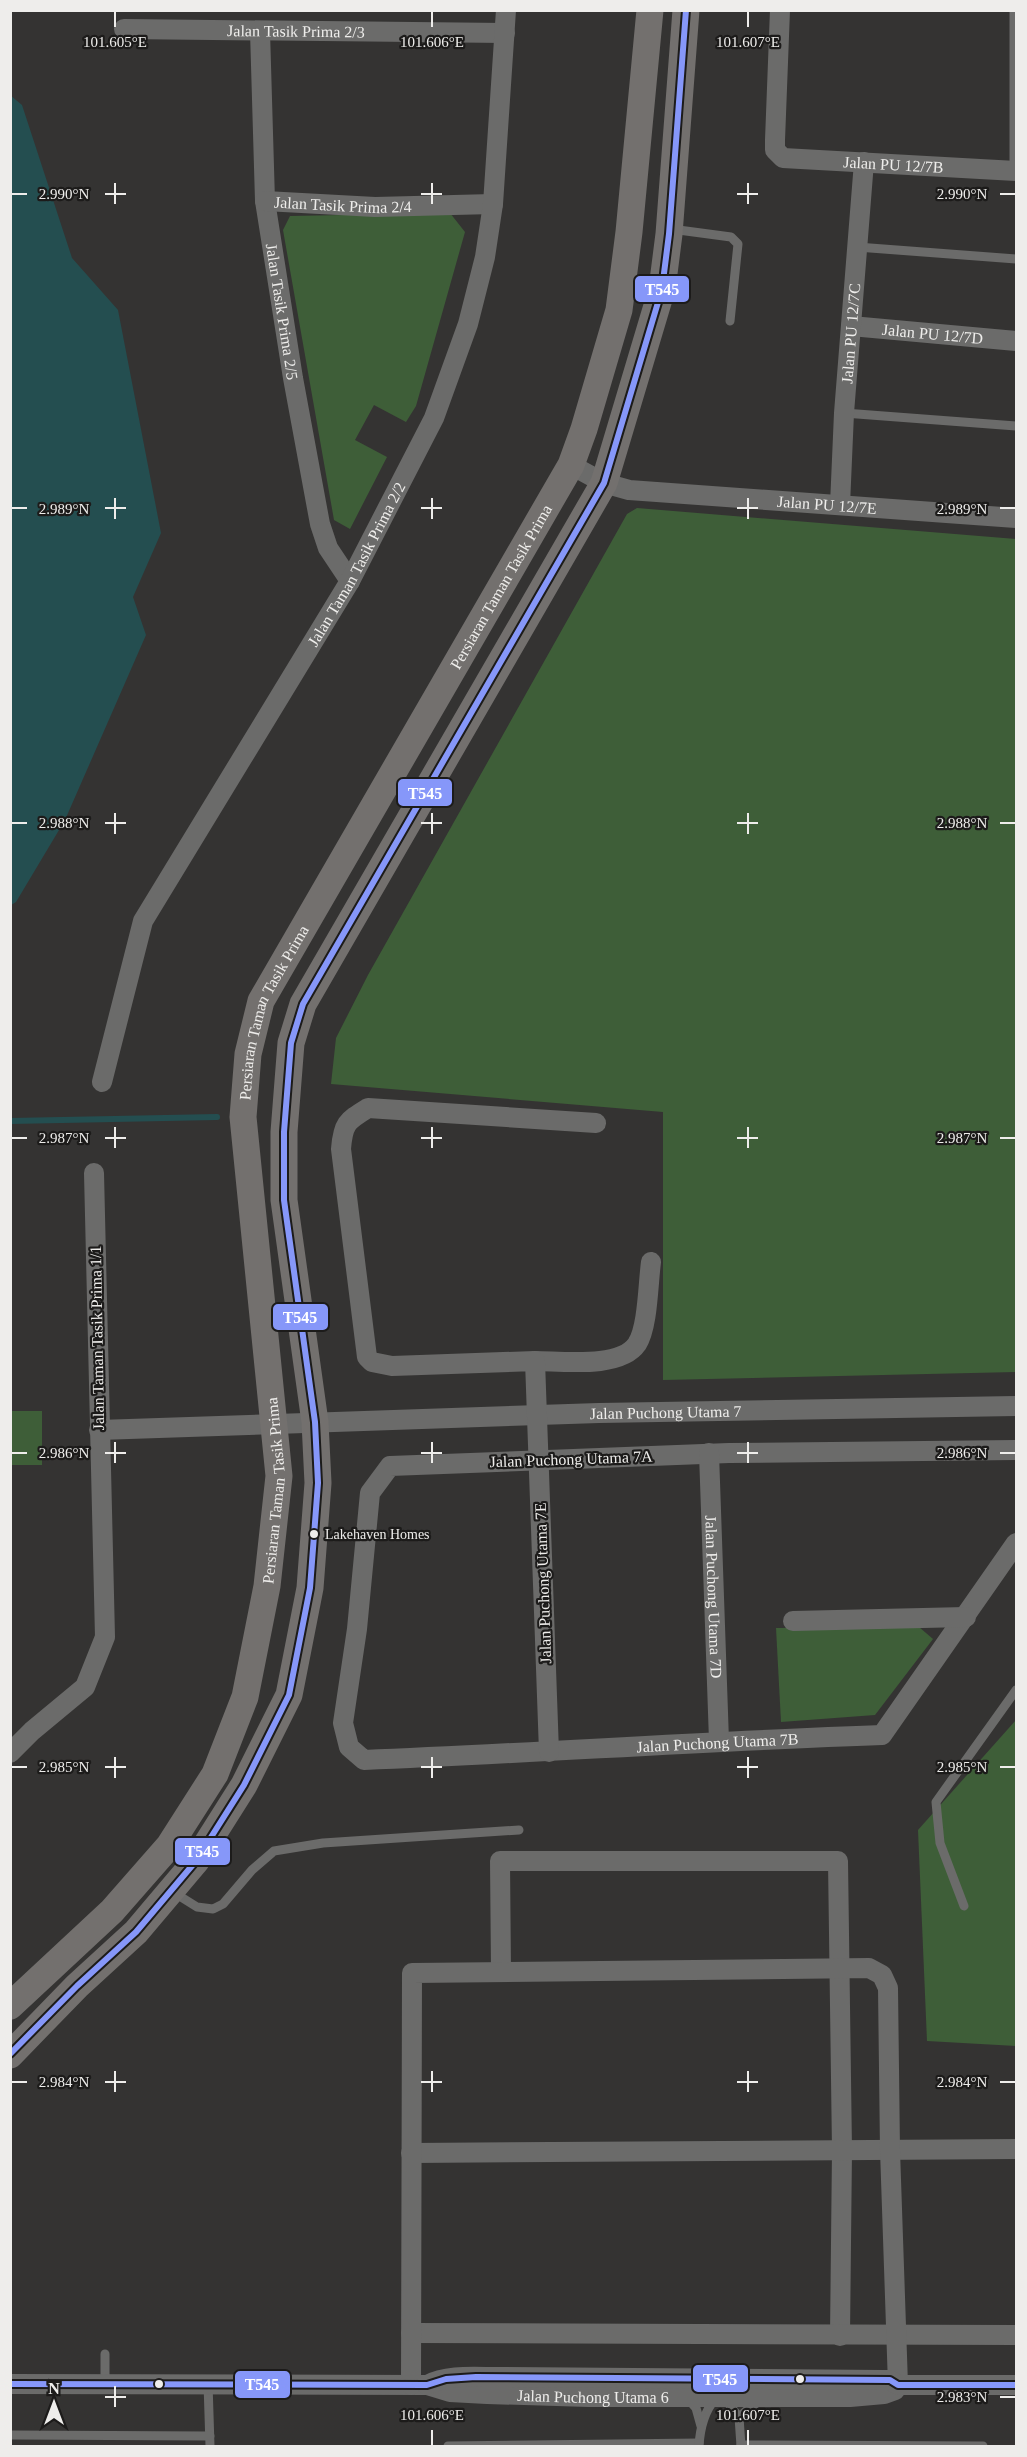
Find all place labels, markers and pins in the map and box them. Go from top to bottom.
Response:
place label: Lakehaven Homes [325,1527,430,1542]
marker: Lakehaven Homes [308,1528,320,1540]
unlabelled marker [794,2373,806,2385]
unlabelled marker [153,2378,165,2390]

